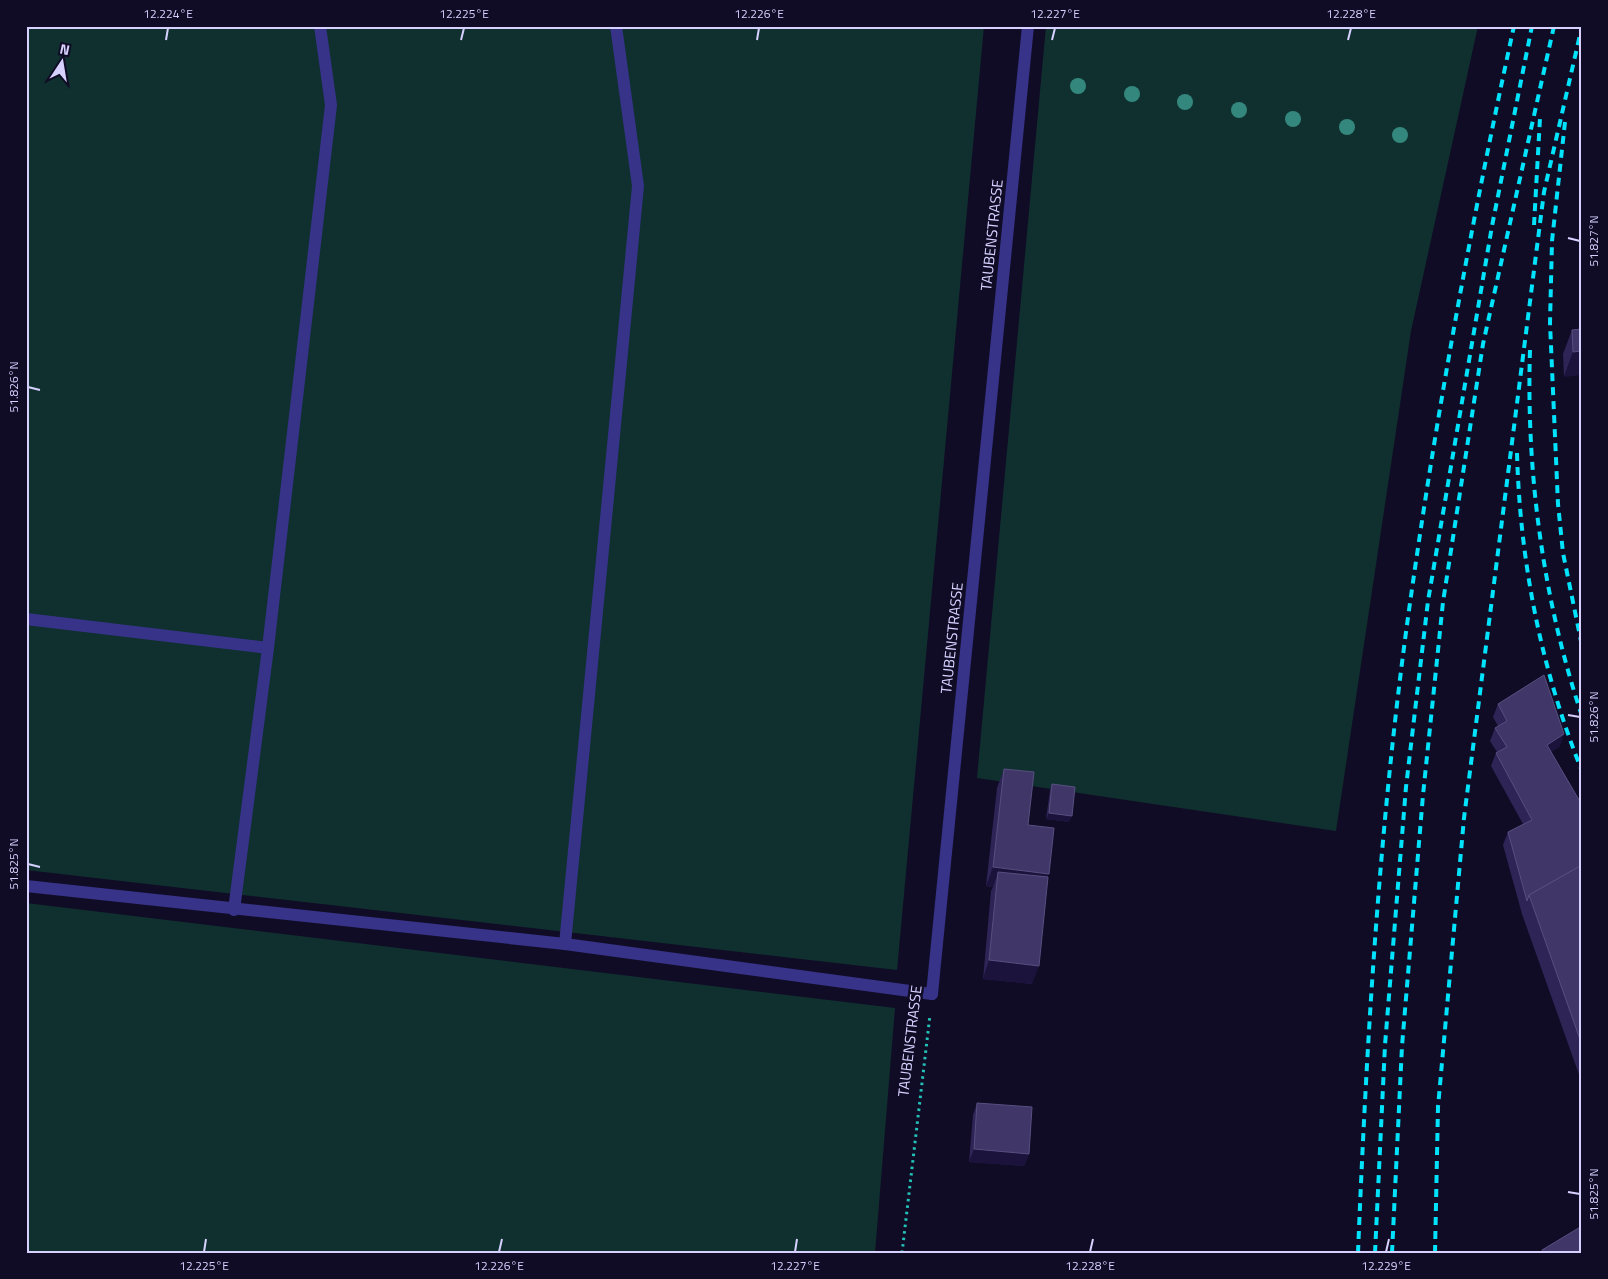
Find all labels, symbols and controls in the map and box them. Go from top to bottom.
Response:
text: 12.224°E [143,4,193,23]
text: 12.225°E [439,4,489,23]
text: 12.226°E [734,4,784,23]
text: 12.227°E [1030,4,1080,23]
text: 12.228°E [1326,4,1376,23]
north arrow [38,38,88,88]
text: N [58,38,72,60]
street label: TAUBENSTRASSE [974,178,1009,292]
text: 51.827°N [1584,215,1603,267]
text: 51.826°N [4,361,23,413]
street label: TAUBENSTRASSE [934,581,969,695]
text: 51.826°N [1584,691,1603,743]
text: 51.825°N [4,838,23,890]
street label: TAUBENSTRASSE [891,984,928,1098]
text: 51.825°N [1584,1168,1603,1220]
text: 12.225°E [179,1256,229,1275]
text: 12.226°E [474,1256,524,1275]
text: 12.227°E [770,1256,820,1275]
text: 12.228°E [1065,1256,1115,1275]
text: 12.229°E [1361,1256,1411,1275]

